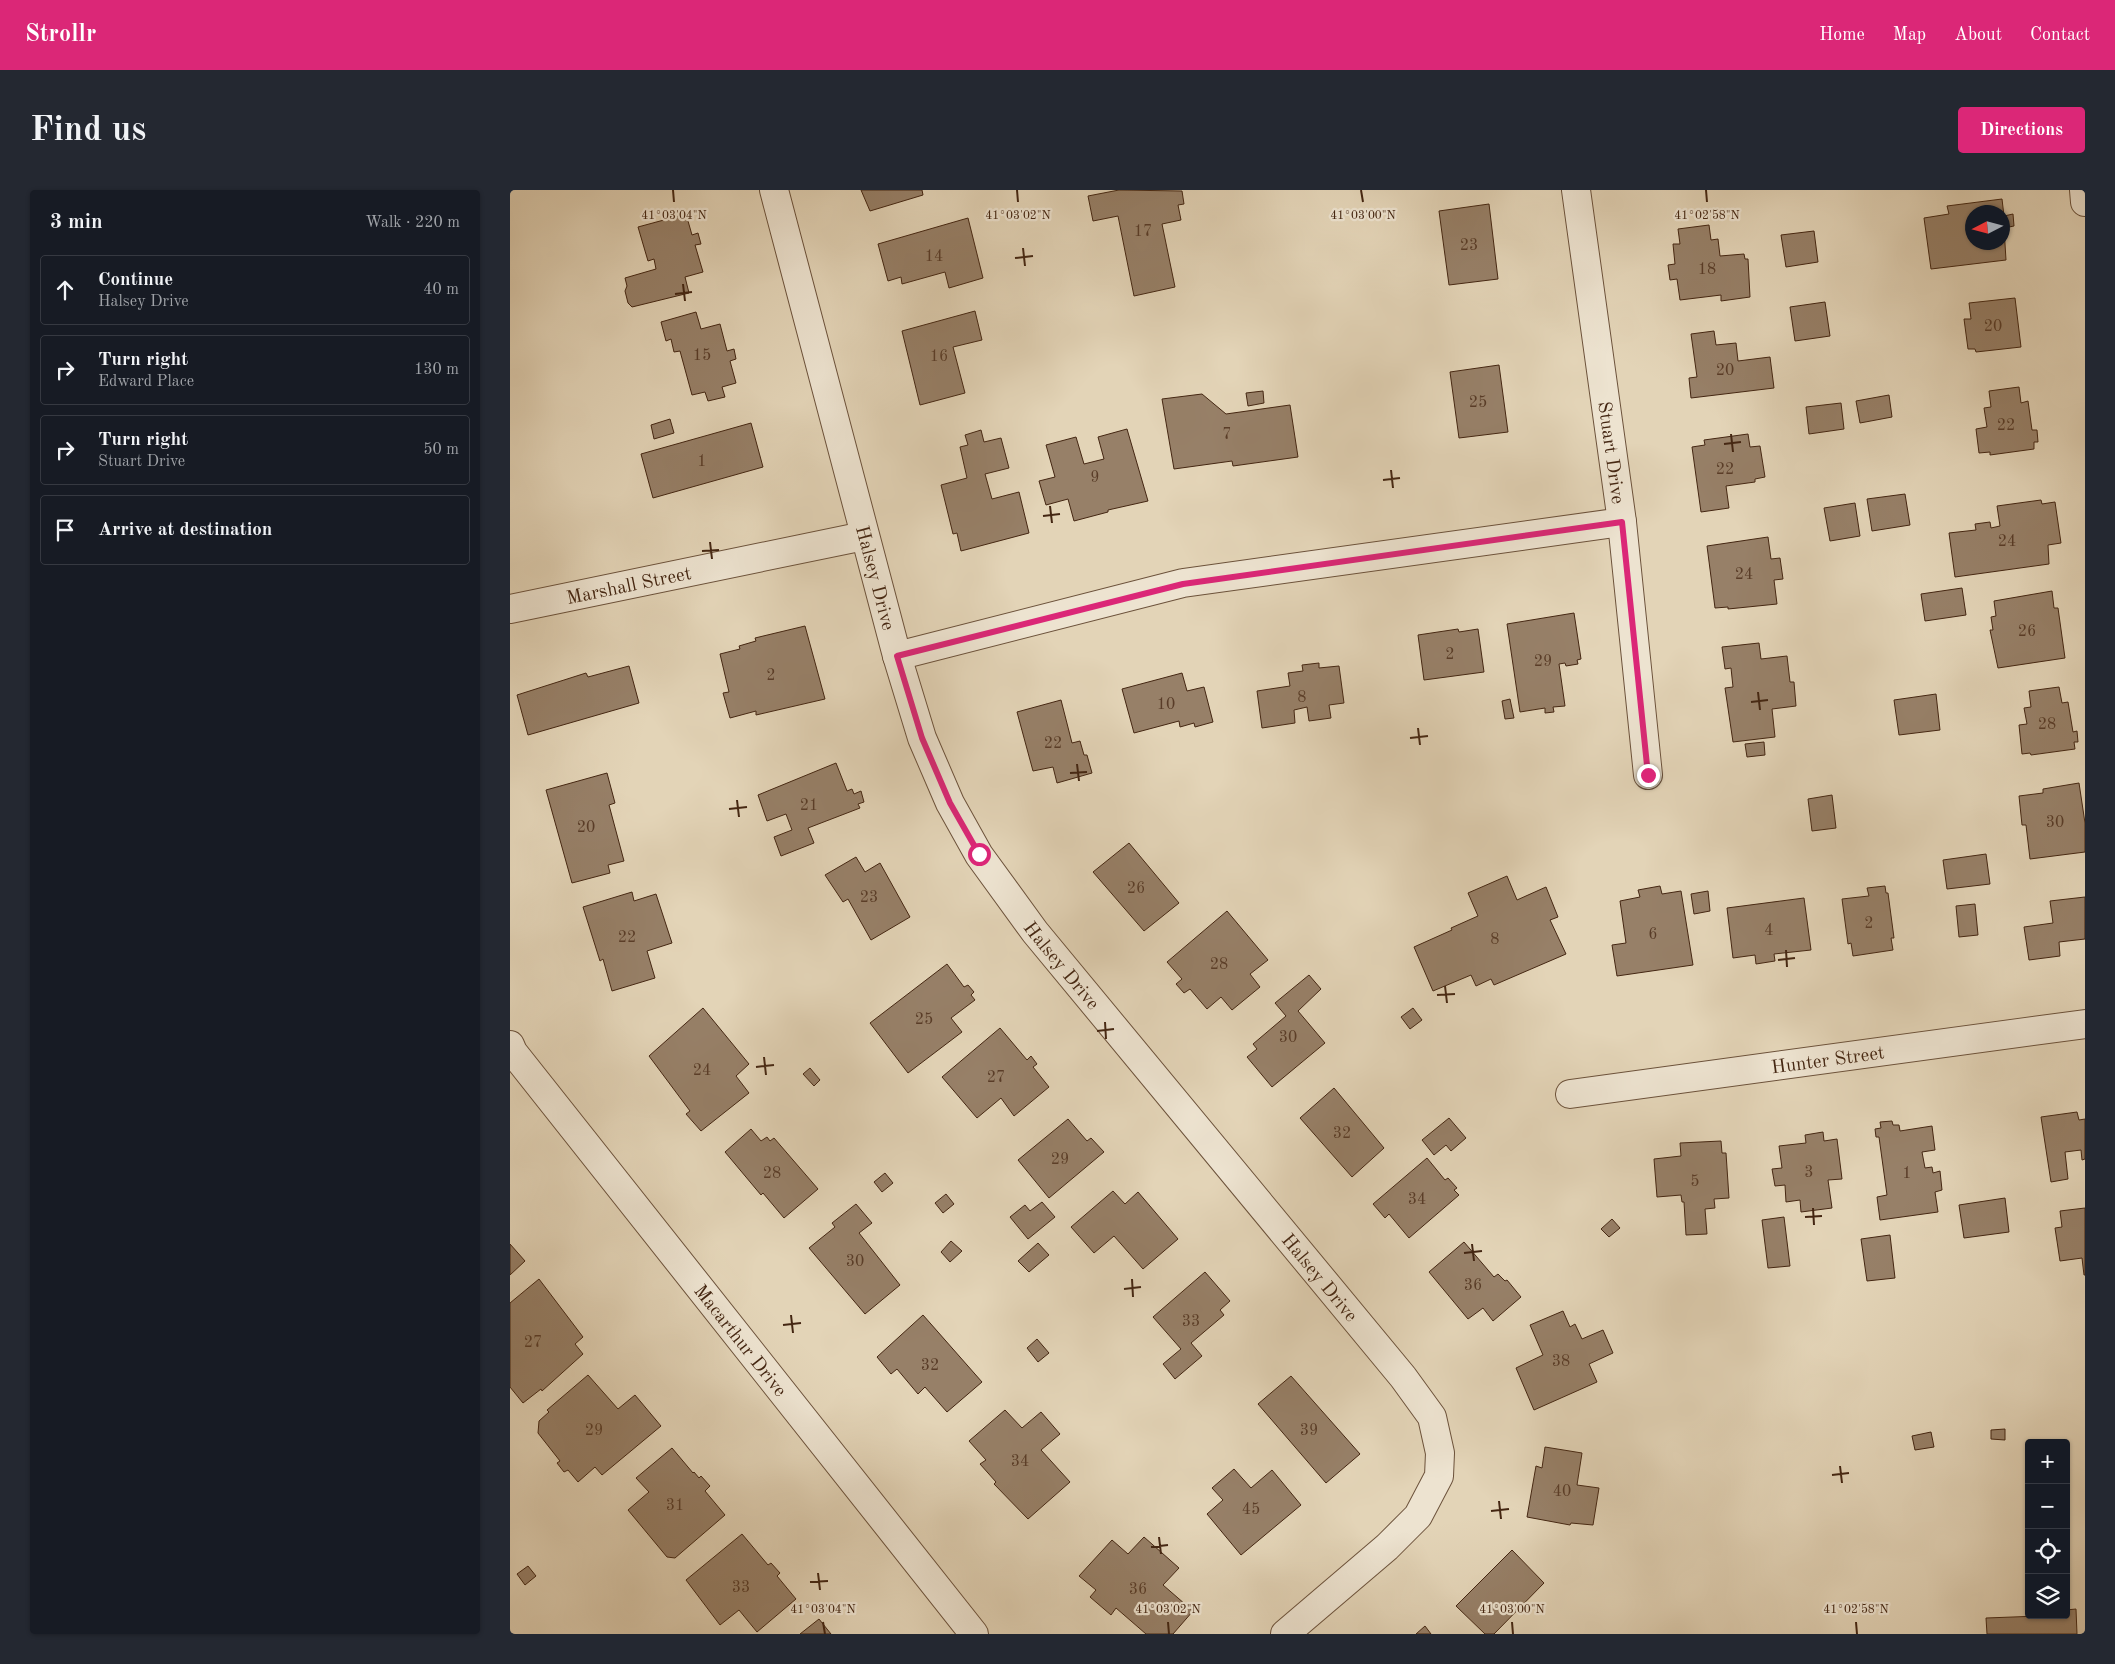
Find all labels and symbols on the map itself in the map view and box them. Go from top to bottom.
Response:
north arrow [1965,205,2010,250]
text: 41°02'58"N [1674,209,1740,222]
text: 41°03'04"N [641,210,707,222]
text: 41°03'02"N [985,210,1051,222]
text: 41°03'00"N [1330,210,1396,222]
house number: 17 [1134,224,1152,240]
house number: 23 [1460,238,1478,254]
house number: 14 [925,249,943,265]
house number: 18 [1698,262,1716,278]
house number: 20 [1984,319,2002,335]
house number: 15 [693,348,711,364]
house number: 16 [930,349,948,365]
house number: 20 [1716,363,1734,379]
house number: 25 [1469,395,1487,411]
street label: Stuart Drive [1593,400,1626,505]
house number: 22 [1997,418,2015,434]
house number: 7 [1222,427,1232,443]
house number: 1 [697,454,707,470]
house number: 22 [1716,462,1734,478]
house number: 9 [1090,470,1100,486]
street label: Halsey Drive [851,524,897,633]
house number: 24 [1998,534,2016,550]
street label: Marshall Street [565,565,693,609]
house number: 24 [1735,567,1753,583]
house number: 26 [2018,624,2036,640]
house number: 2 [1445,647,1455,663]
house number: 29 [1534,654,1552,670]
house number: 2 [766,668,776,684]
house number: 8 [1297,690,1307,706]
house number: 10 [1157,697,1175,713]
house number: 28 [2038,717,2056,733]
house number: 22 [1044,736,1062,752]
route end [1637,764,1660,787]
house number: 21 [800,798,818,814]
house number: 30 [2046,815,2064,831]
house number: 20 [577,820,595,836]
route start [968,843,991,866]
house number: 26 [1127,881,1145,897]
house number: 23 [860,890,878,906]
house number: 2 [1864,916,1874,932]
street label: Halsey Drive [1019,919,1102,1014]
house number: 4 [1764,923,1774,939]
house number: 6 [1648,927,1658,943]
house number: 22 [618,930,636,946]
house number: 8 [1490,932,1500,948]
house number: 28 [1210,957,1228,973]
house number: 25 [915,1012,933,1028]
house number: 30 [1279,1030,1297,1046]
street label: Hunter Street [1770,1044,1886,1079]
house number: 24 [693,1063,711,1079]
house number: 27 [987,1070,1005,1086]
house number: 32 [1333,1126,1351,1142]
house number: 29 [1051,1152,1069,1168]
house number: 3 [1804,1165,1814,1181]
house number: 28 [763,1166,781,1182]
house number: 1 [1902,1166,1912,1182]
house number: 5 [1690,1174,1700,1190]
house number: 34 [1408,1192,1426,1208]
street label: Halsey Drive [1277,1231,1360,1326]
house number: 30 [846,1254,864,1270]
house number: 36 [1464,1278,1482,1294]
street label: Macarthur Drive [689,1282,789,1401]
house number: 33 [1182,1314,1200,1330]
house number: 27 [524,1335,542,1351]
house number: 38 [1552,1354,1570,1370]
house number: 32 [921,1358,939,1374]
house number: 29 [585,1423,603,1439]
house number: 39 [1300,1423,1318,1439]
house number: 34 [1011,1454,1029,1470]
house number: 40 [1553,1484,1571,1500]
house number: 31 [666,1498,684,1514]
house number: 45 [1242,1502,1260,1518]
house number: 33 [732,1580,750,1596]
house number: 36 [1129,1582,1147,1598]
text: 41°02'58"N [1823,1603,1889,1616]
text: 41°03'04"N [790,1604,856,1616]
text: 41°03'02"N [1135,1604,1201,1616]
text: 41°03'00"N [1479,1604,1545,1616]

